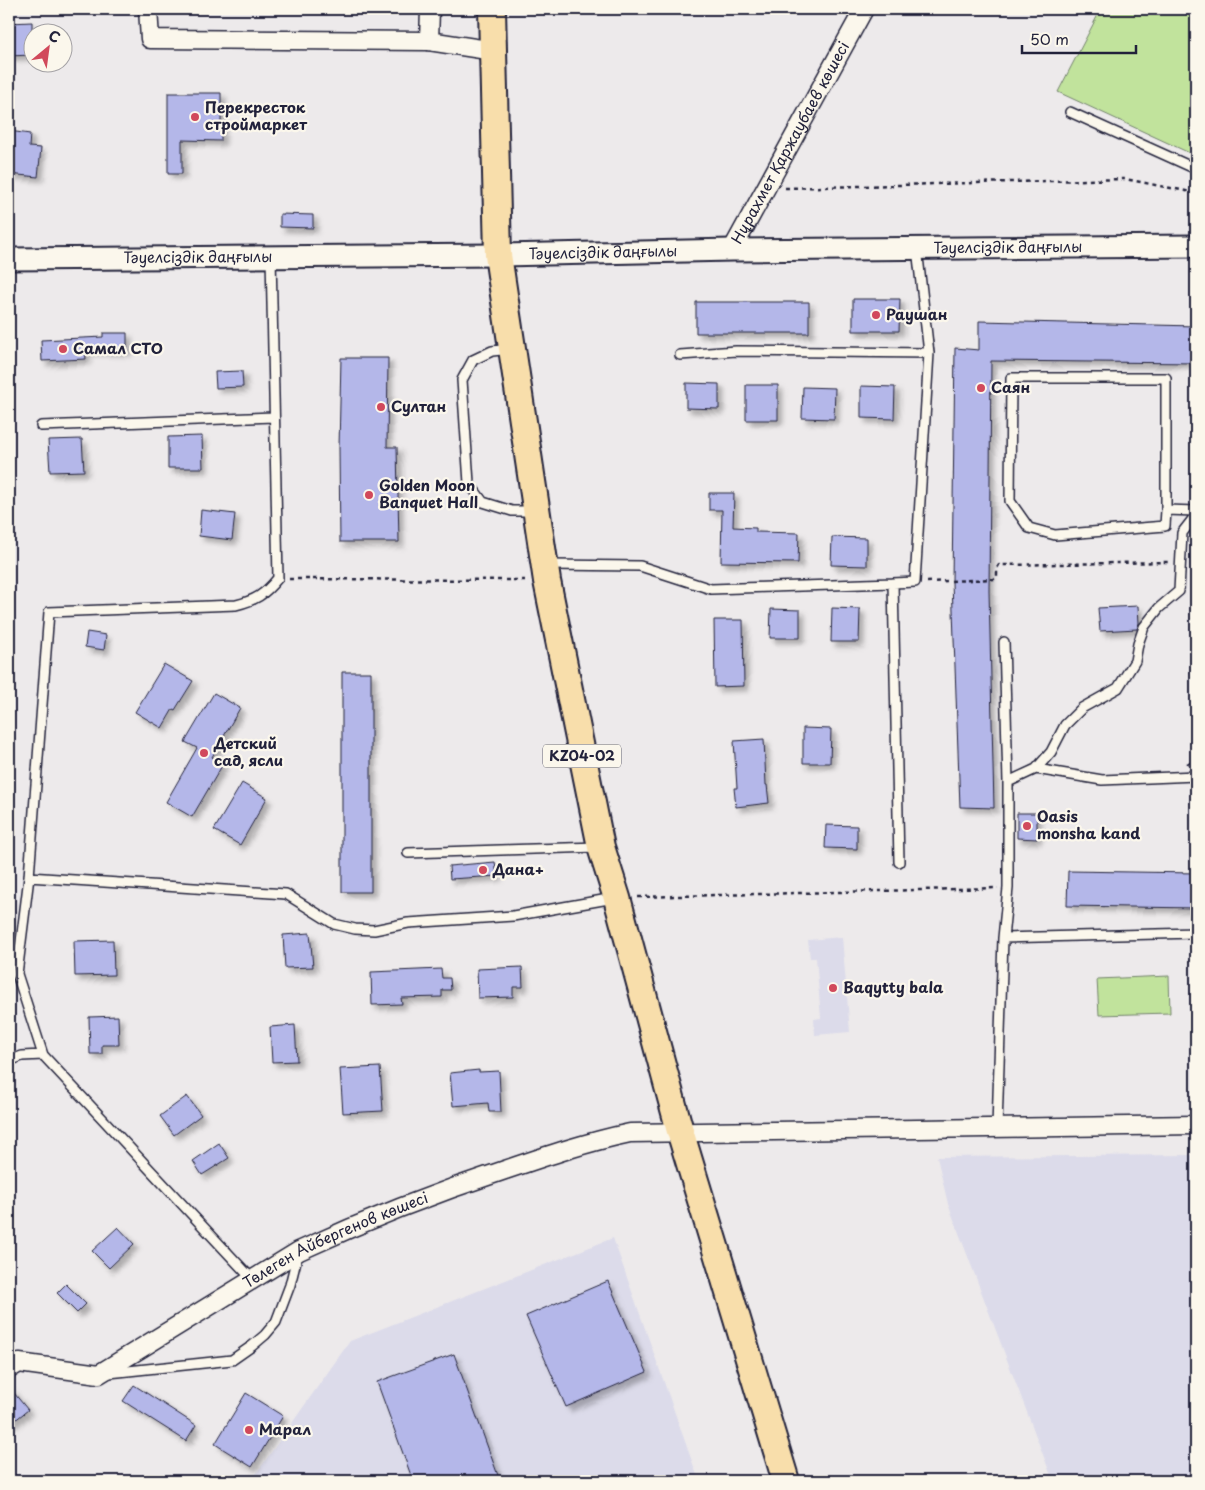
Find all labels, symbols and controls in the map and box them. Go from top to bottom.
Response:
north arrow [22,22,72,72]
scale bar [1022,22,1136,54]
text: С [45,24,64,48]
text: 50 m [1030,27,1069,50]
street label: Нұрахмет Қаржаубаев көшесі [724,37,854,248]
place label: Перекресток строймаркет [205,95,308,135]
marker: Перекресток строймаркет [189,111,201,123]
street label: Тәуелсіздік даңғылы [933,234,1082,258]
street label: Тәуелсіздік даңғылы [528,238,678,264]
street label: Тәуелсіздік даңғылы [123,244,273,268]
place label: Раушан [886,302,948,325]
marker: Раушан [870,309,882,321]
place label: Самал СТО [73,336,163,359]
marker: Самал СТО [57,343,69,355]
place label: Саян [991,375,1031,398]
marker: Саян [975,382,987,394]
place label: Султан [391,394,446,417]
marker: Султан [375,401,387,413]
place label: Golden Moon Banquet Hall [379,473,478,513]
marker: Golden Moon Banquet Hall [363,489,375,501]
place label: Детский сад, ясли [213,731,283,771]
road number: KZ04-02 [543,744,621,768]
marker: Детский сад, ясли [198,747,210,759]
place label: Oasis monsha kand [1037,804,1140,844]
marker: Oasis monsha kand [1021,820,1033,832]
place label: Дана+ [492,857,544,880]
marker: Дана+ [477,864,489,876]
place label: Baqytty bala [843,975,944,998]
marker: Baqytty bala [827,982,839,994]
street label: Төлеген Айбергенов көшесі [238,1185,431,1293]
place label: Марал [259,1417,311,1440]
marker: Марал [243,1424,255,1436]

